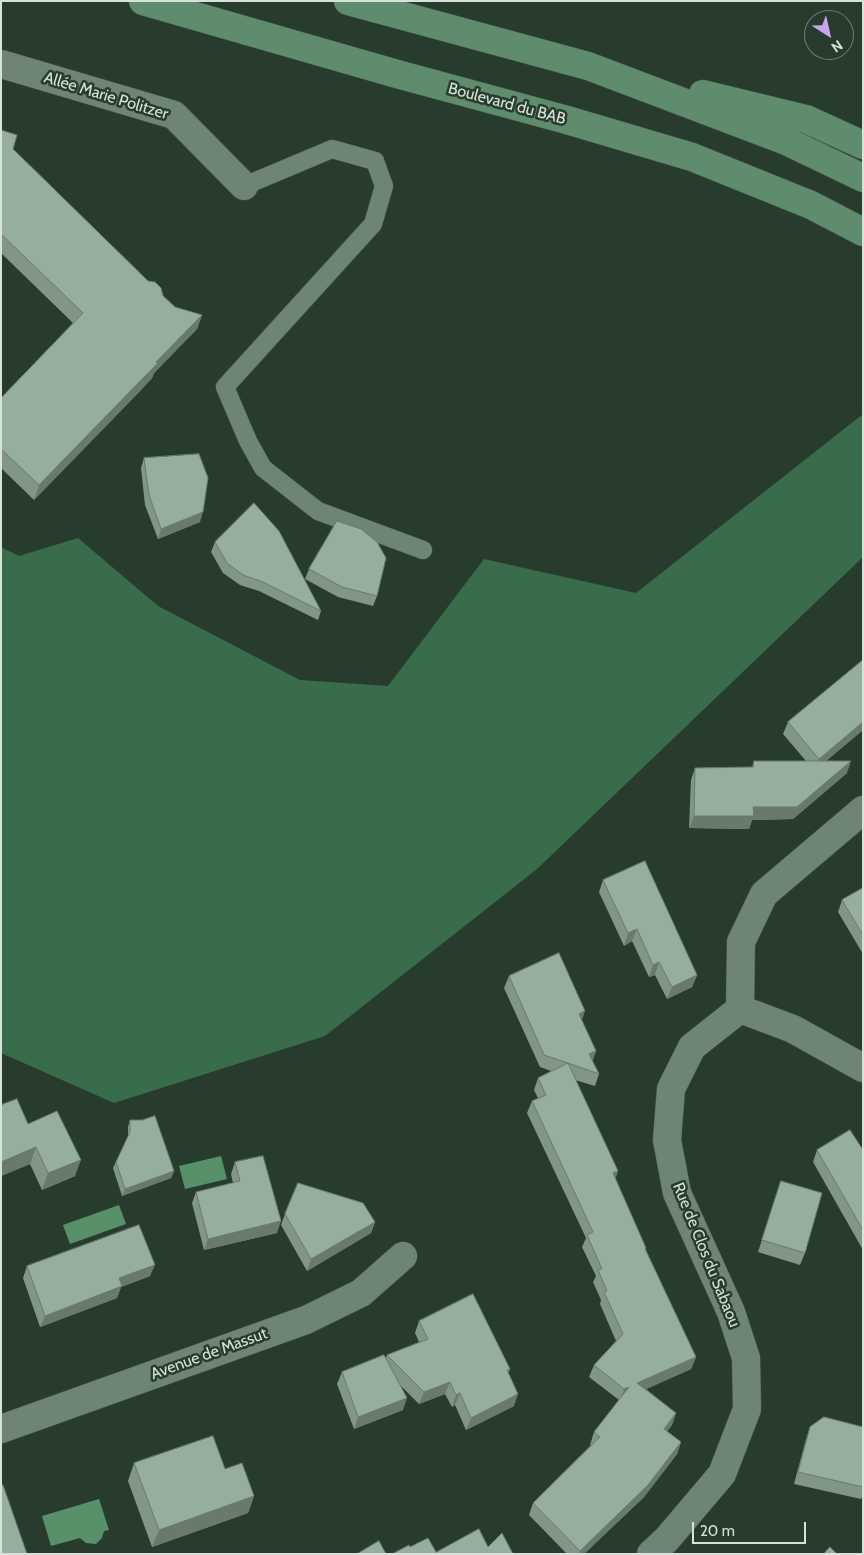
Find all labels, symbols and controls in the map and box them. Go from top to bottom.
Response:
north arrow [804,10,854,60]
text: N [828,36,846,57]
street label: Allée Marie Politzer [42,68,170,124]
street label: Boulevard du BAB [446,79,568,129]
street label: Rue de Clos du Sabaou [668,1180,744,1330]
street label: Avenue de Massut [148,1324,270,1384]
scale bar [694,1512,808,1544]
text: 20 m [700,1522,735,1540]

